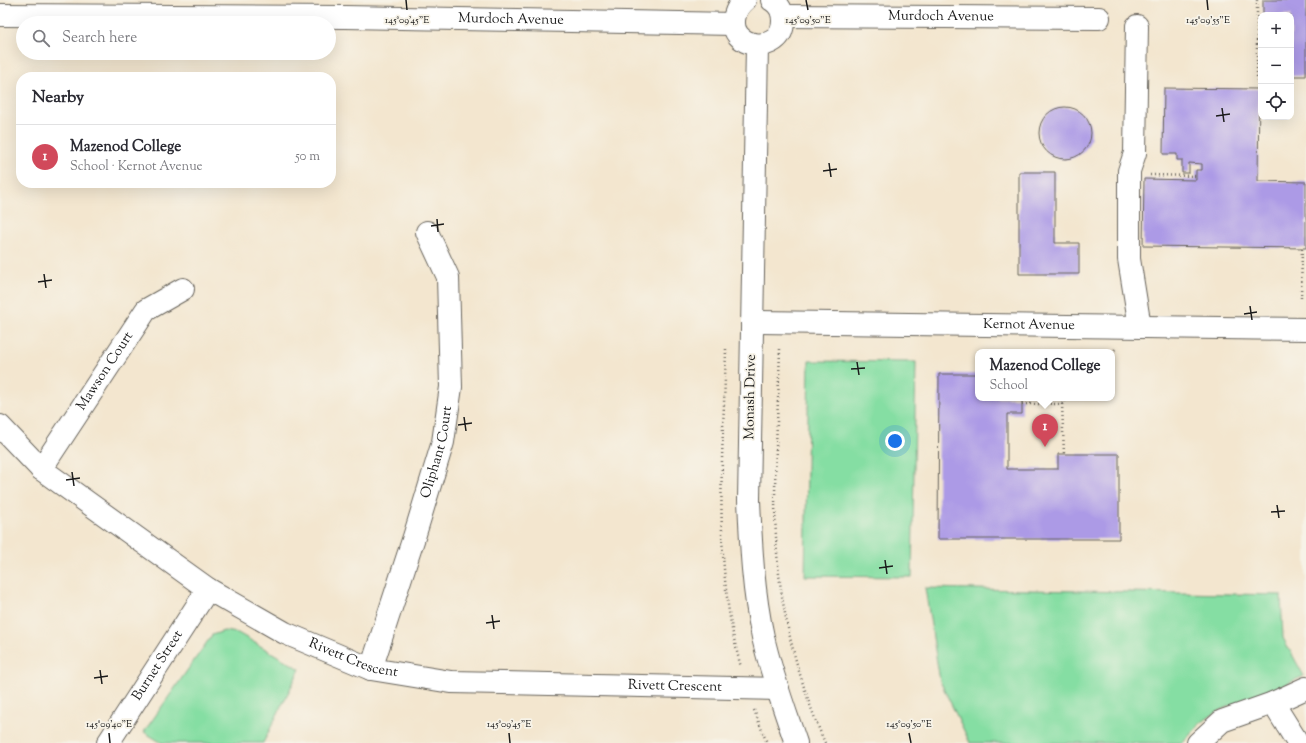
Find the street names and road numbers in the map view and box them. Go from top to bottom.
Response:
street label: Murdoch Avenue [888,7,994,27]
street label: Murdoch Avenue [458,9,564,31]
street label: Kernot Avenue [983,315,1075,336]
street label: Mawson Court [72,328,139,415]
street label: Monash Drive [740,354,762,440]
street label: Oliphant Court [416,405,458,501]
street label: Burnet Street [128,626,189,705]
street label: Rivett Crescent [305,634,400,683]
street label: Rivett Crescent [628,676,722,698]

